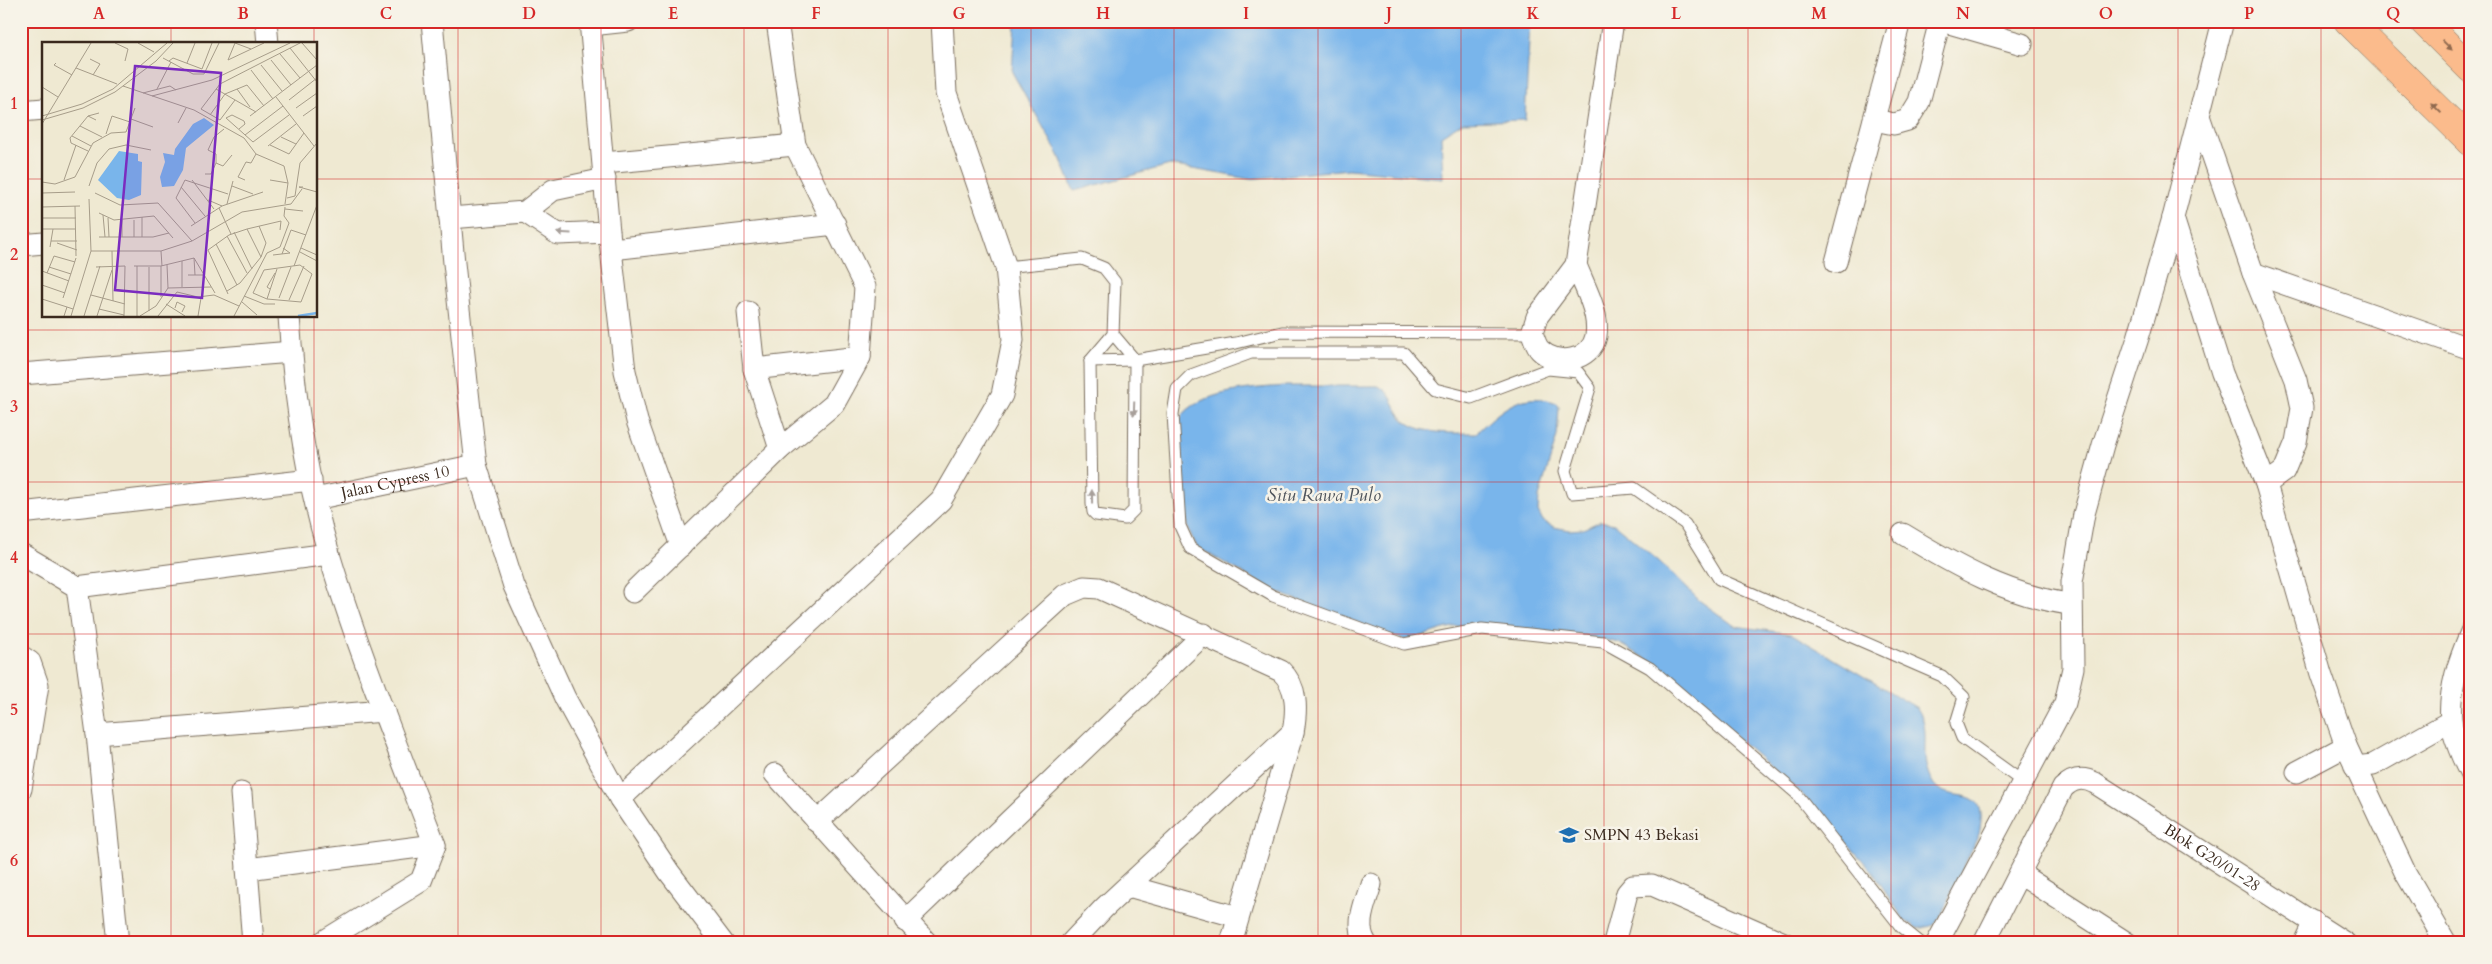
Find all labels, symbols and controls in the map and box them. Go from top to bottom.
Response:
text: A [93,3,105,25]
text: B [237,3,249,25]
text: C [380,3,392,25]
text: D [522,3,536,25]
text: E [668,3,678,25]
text: F [811,3,821,25]
text: G [952,3,966,25]
text: H [1096,3,1110,25]
text: I [1243,3,1249,25]
text: J [1384,3,1392,25]
text: K [1527,3,1540,25]
text: L [1671,3,1682,25]
text: M [1811,3,1827,25]
text: N [1956,3,1970,25]
text: O [2099,3,2113,25]
text: P [2244,3,2254,25]
text: Q [2386,3,2400,25]
one-way arrow [2441,39,2453,51]
inset map [42,42,318,318]
text: 1 [10,93,18,115]
one-way arrow [2430,102,2442,114]
one-way arrow [555,228,571,236]
text: 2 [10,244,18,266]
text: 3 [10,396,18,418]
one-way arrow [1129,401,1137,417]
street label: Jalan Cypress 10 [337,460,452,505]
water label: Situ Rawa Pulo [1267,483,1381,508]
one-way arrow [1088,488,1096,504]
text: 4 [10,547,18,569]
text: 5 [10,699,18,721]
street label: Blok G20/01-28 [2159,819,2265,897]
school or university icon: SMPN 43 Bekasi [1558,824,1580,846]
place label: SMPN 43 Bekasi [1584,824,1699,846]
text: 6 [10,850,18,872]

